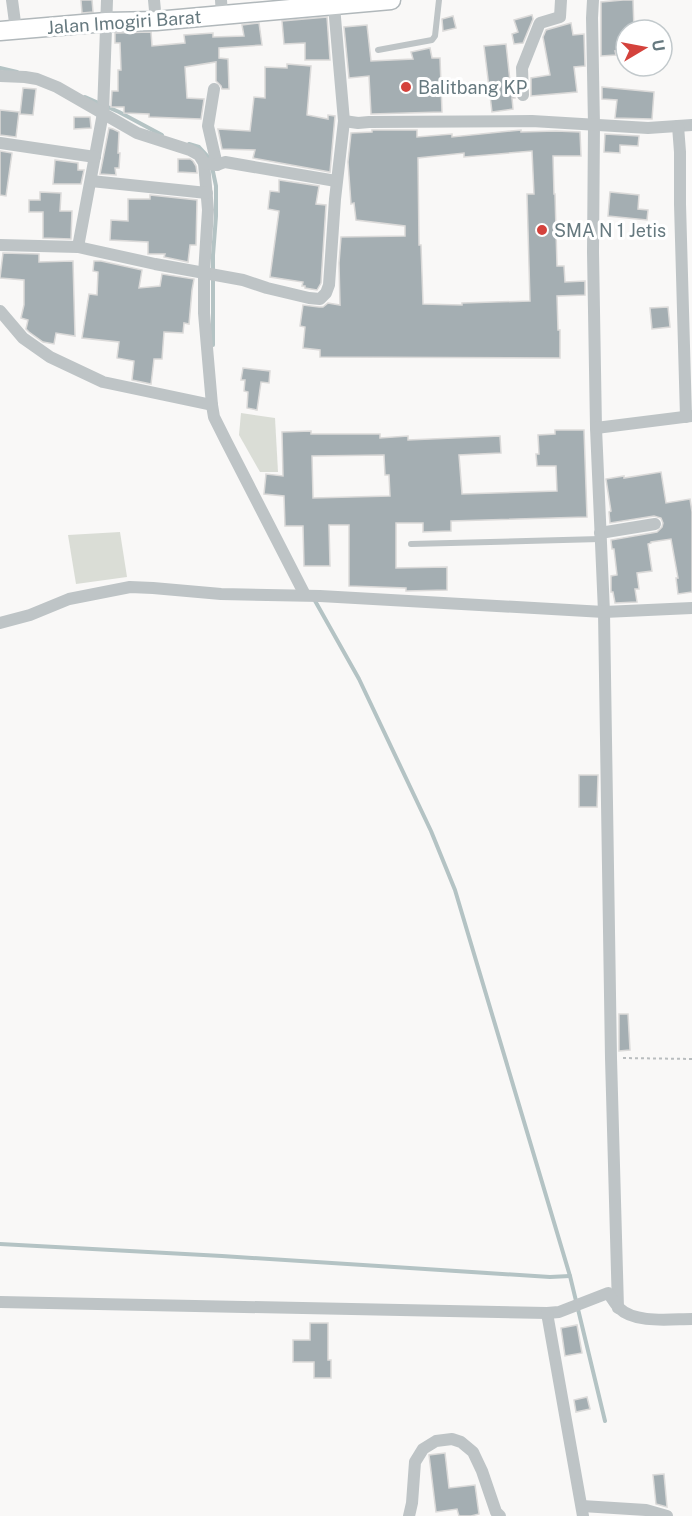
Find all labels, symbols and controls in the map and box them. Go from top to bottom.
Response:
street label: Jalan Imogiri Barat [46,6,202,38]
north arrow [614,18,674,78]
text: U [648,38,669,53]
place label: Balitbang KP [418,77,527,98]
marker: Balitbang KP [399,80,413,94]
place label: SMA N 1 Jetis [554,220,666,241]
marker: SMA N 1 Jetis [535,223,549,237]

